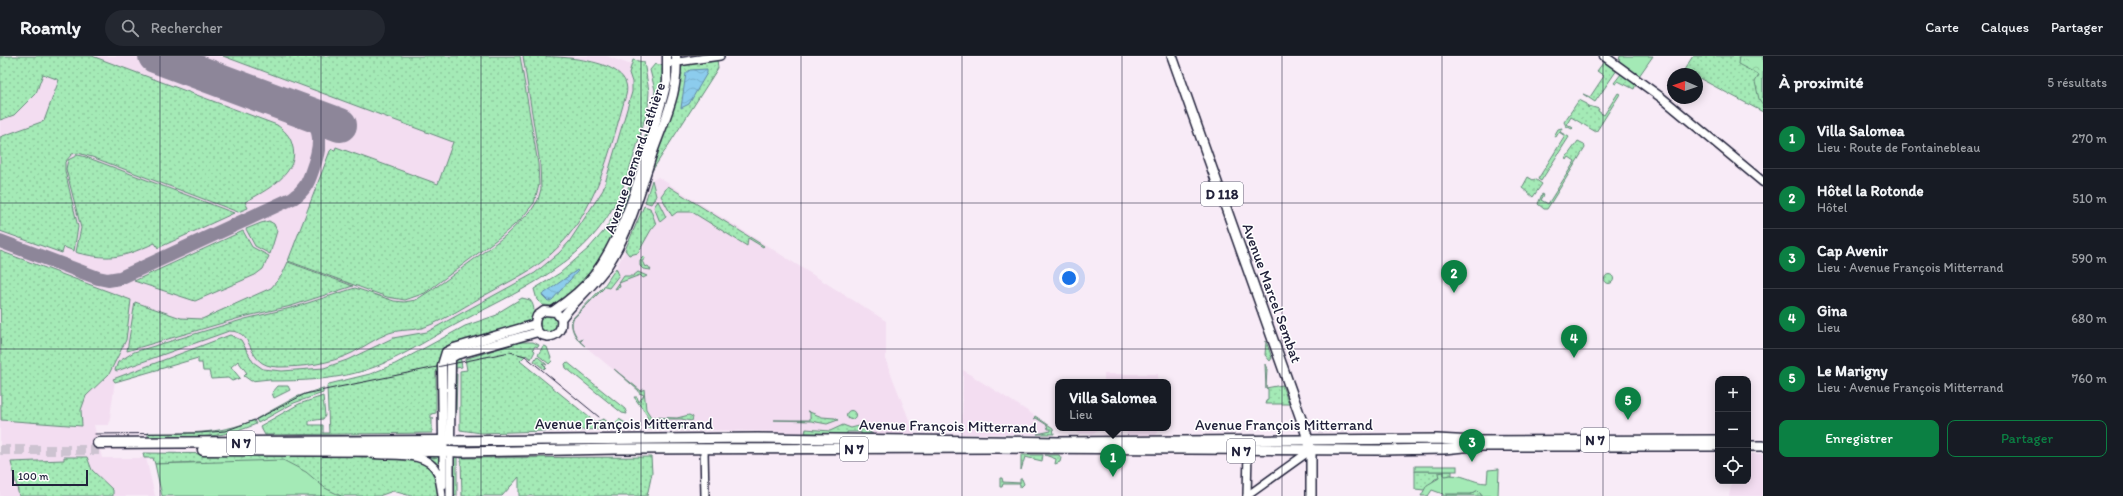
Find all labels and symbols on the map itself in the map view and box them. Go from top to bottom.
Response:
north arrow [1667,68,1703,104]
street label: Avenue Bernard Lathière [601,80,669,236]
road number: D 118 [1201,182,1243,206]
street label: Avenue Marcel Sembat [1238,221,1306,366]
pin: 2 [1441,260,1467,293]
your location [1059,268,1079,288]
pin: 4 [1561,325,1587,358]
pin: 5 [1615,387,1641,420]
street label: Avenue François Mitterrand [535,415,713,433]
street label: Avenue François Mitterrand [859,415,1037,437]
street label: Avenue François Mitterrand [1195,416,1373,434]
road number: N 7 [1581,428,1609,452]
pin: 3 [1459,429,1485,462]
road number: N 7 [227,431,255,455]
road number: N 7 [840,437,868,461]
road number: N 7 [1227,439,1255,463]
pin: 1 [1100,444,1126,477]
scale bar [12,468,88,487]

